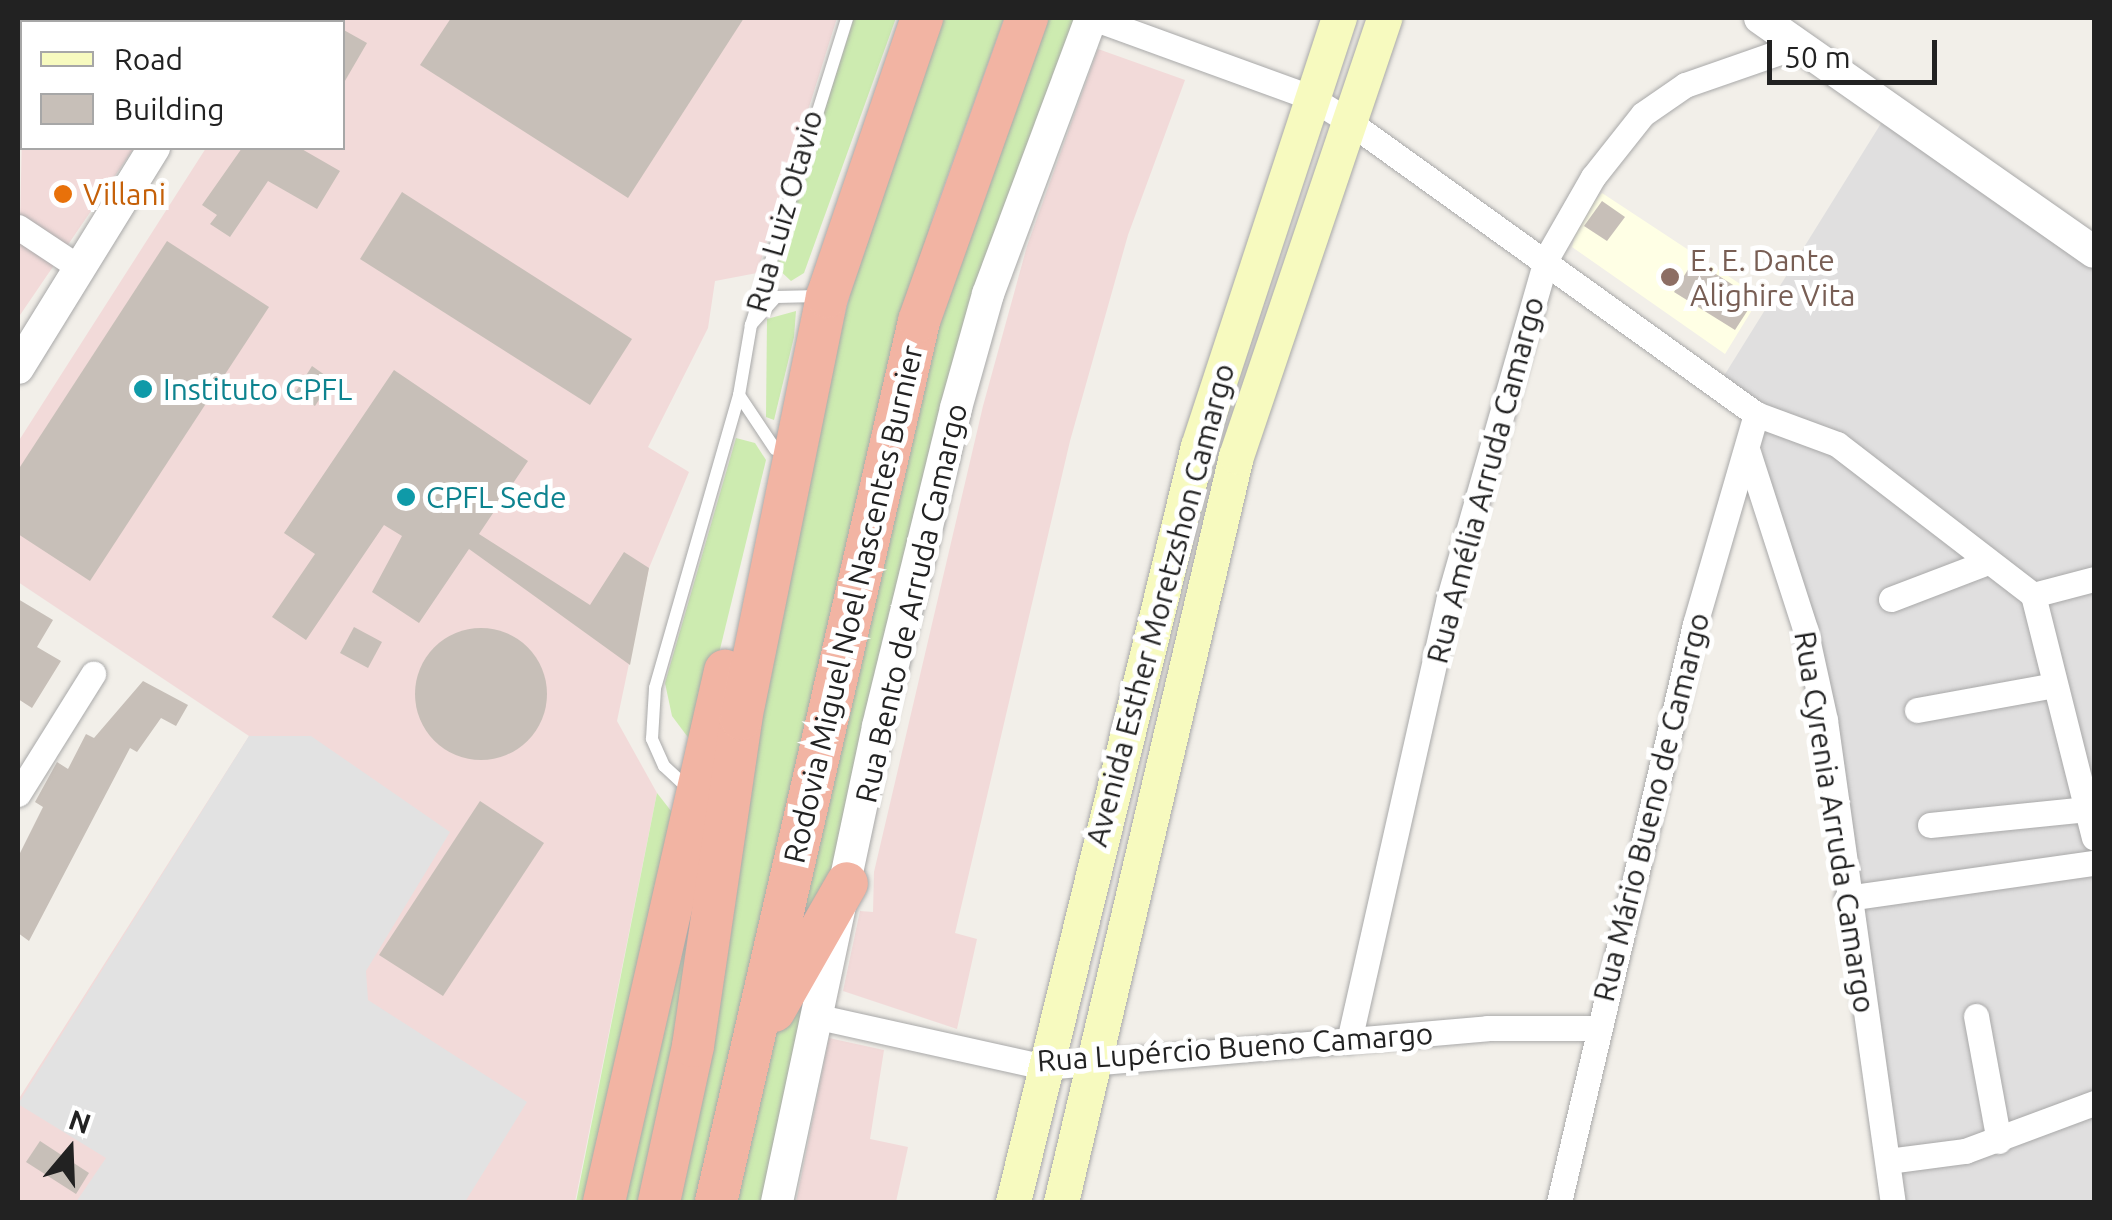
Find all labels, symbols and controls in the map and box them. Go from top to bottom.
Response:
legend [20,20,345,150]
scale bar [1772,20,1942,82]
text: 50 m [1784,40,1851,74]
text: Road [114,42,183,76]
text: Building [114,92,225,126]
street label: Rua Luiz Otavio [738,106,830,316]
place label: Villani [83,176,166,212]
marker: Villani [52,183,74,205]
place label: E. E. Dante Alighire Vita [1690,242,1856,312]
marker: E. E. Dante Alighire Vita [1659,266,1681,288]
street label: Rua Amélia Arruda Camargo [1419,293,1551,667]
street label: Rodovia Miguel Noel Nascentes Burnier [776,342,930,866]
street label: Avenida Esther Moretzshon Camargo [1078,360,1242,850]
place label: Instituto CPFL [163,371,352,407]
marker: Instituto CPFL [132,378,154,400]
street label: Rua Bento de Arruda Camargo [848,400,974,806]
place label: CPFL Sede [426,479,567,515]
marker: CPFL Sede [395,486,417,508]
street label: Rua Mário Bueno de Camargo [1585,609,1717,1005]
street label: Rua Cyrenia Arruda Camargo [1787,629,1883,1015]
street label: Rua Lupércio Bueno Camargo [1036,1015,1434,1079]
north arrow [20,1100,120,1200]
text: N [65,1103,95,1139]

